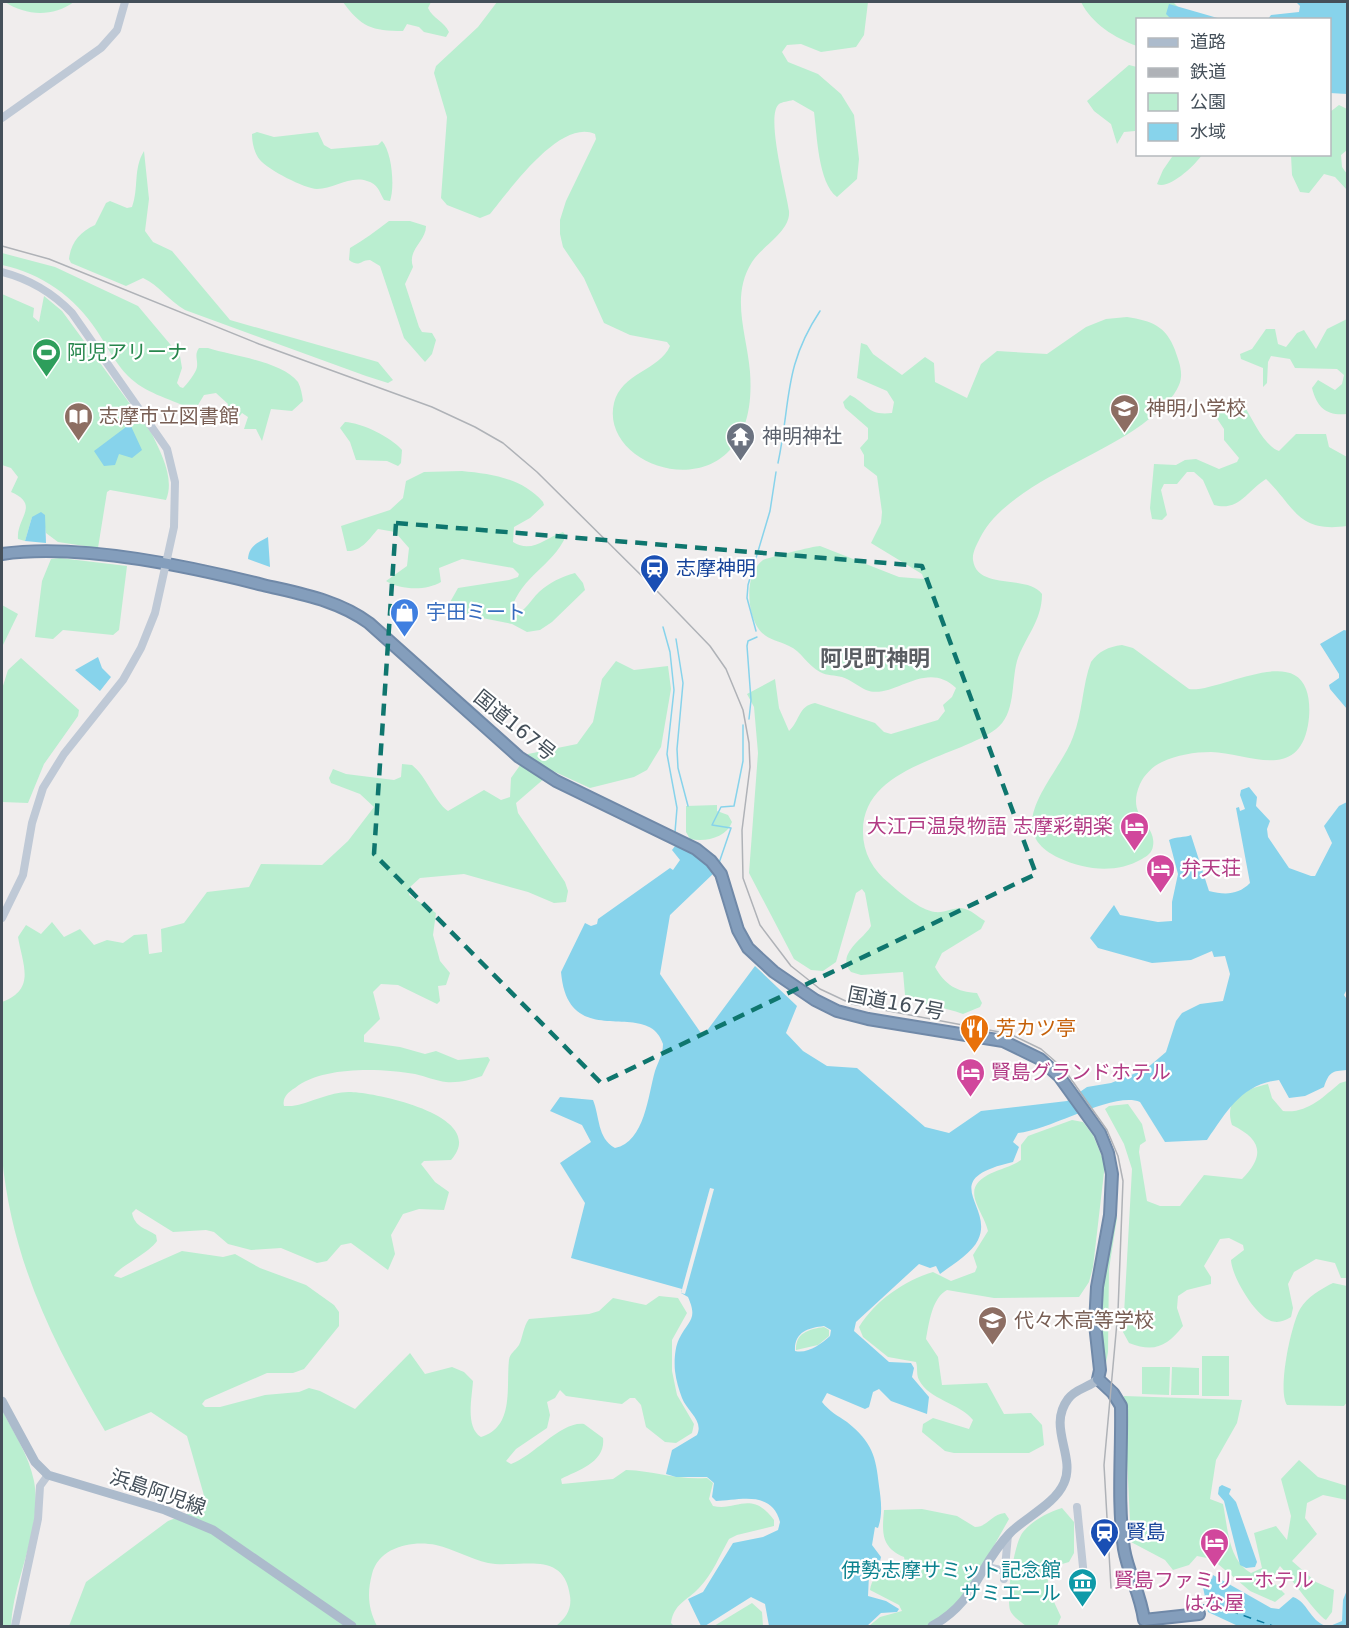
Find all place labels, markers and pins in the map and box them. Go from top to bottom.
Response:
sports icon: 阿児アリーナ [30,336,62,378]
place label: 阿児アリーナ [67,340,187,364]
school or university icon: 神明小学校 [1109,392,1141,434]
place label: 神明小学校 [1146,396,1246,420]
library icon: 志摩市立図書館 [62,400,94,442]
place label: 志摩市立図書館 [99,404,239,428]
temple icon: 神明神社 [725,420,757,462]
place label: 神明神社 [762,424,842,448]
station icon: 志摩神明 [639,552,671,594]
place label: 志摩神明 [676,556,756,580]
shop icon: 宇田ミート [389,596,421,638]
place label: 宇田ミート [426,600,526,624]
hotel icon: 大江戸温泉物語 志摩彩朝楽 [1118,810,1150,852]
place label: 大江戸温泉物語 志摩彩朝楽 [867,814,1113,838]
hotel icon: 弁天荘 [1144,852,1176,894]
place label: 弁天荘 [1181,856,1241,880]
restaurant icon: 芳カツ亭 [959,1012,991,1054]
place label: 芳カツ亭 [996,1016,1076,1040]
hotel icon: 賢島グランドホテル [954,1056,986,1098]
place label: 賢島グランドホテル [991,1060,1171,1084]
school or university icon: 代々木高等学校 [977,1304,1009,1346]
place label: 代々木高等学校 [1014,1308,1154,1332]
station icon: 賢島 [1089,1516,1121,1558]
place label: 賢島 [1126,1520,1166,1544]
hotel icon: 賢島ファミリーホテル はな屋 [1198,1526,1230,1568]
place label: 伊勢志摩サミット記念館 サミエール [841,1558,1061,1605]
museum icon: 伊勢志摩サミット記念館 サミエール [1066,1566,1098,1608]
place label: 賢島ファミリーホテル はな屋 [1114,1568,1314,1615]

